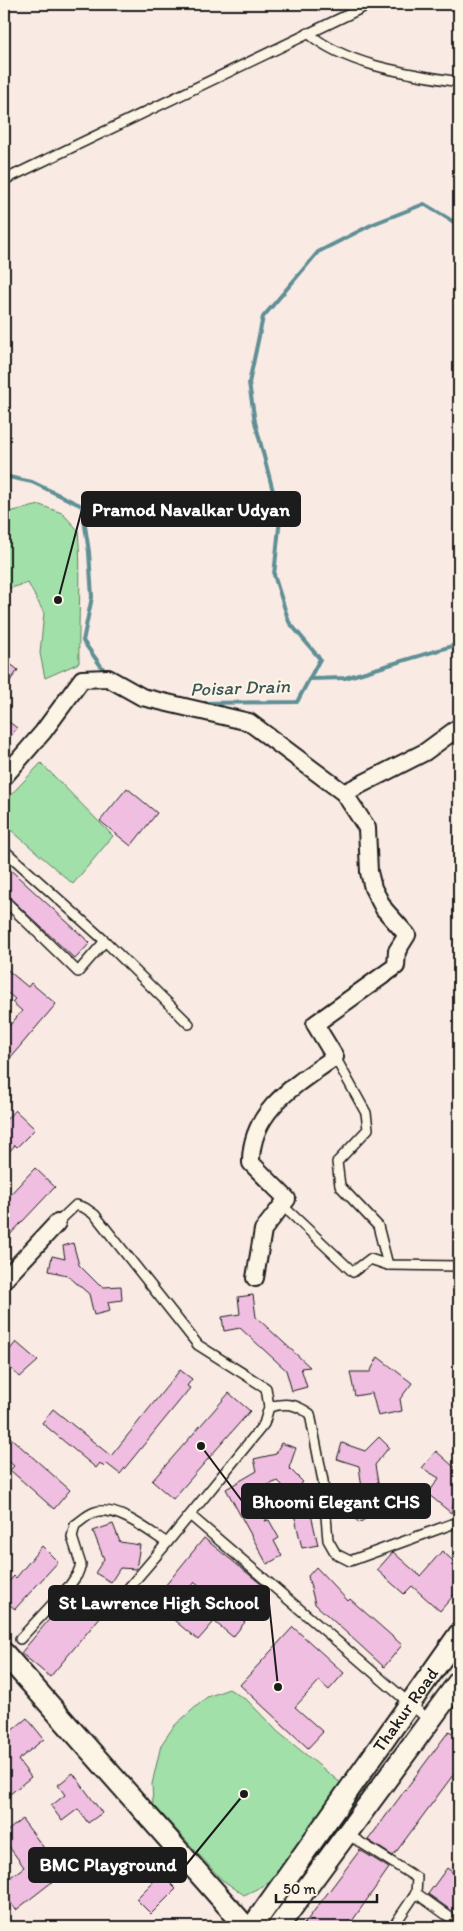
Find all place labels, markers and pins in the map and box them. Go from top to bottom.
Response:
callout: Pramod Navalkar Udyan [82,492,300,526]
callout: Bhoomi Elegant CHS [242,1484,430,1518]
callout: St Lawrence High School [49,1586,269,1620]
callout: BMC Playground [29,1848,186,1882]

